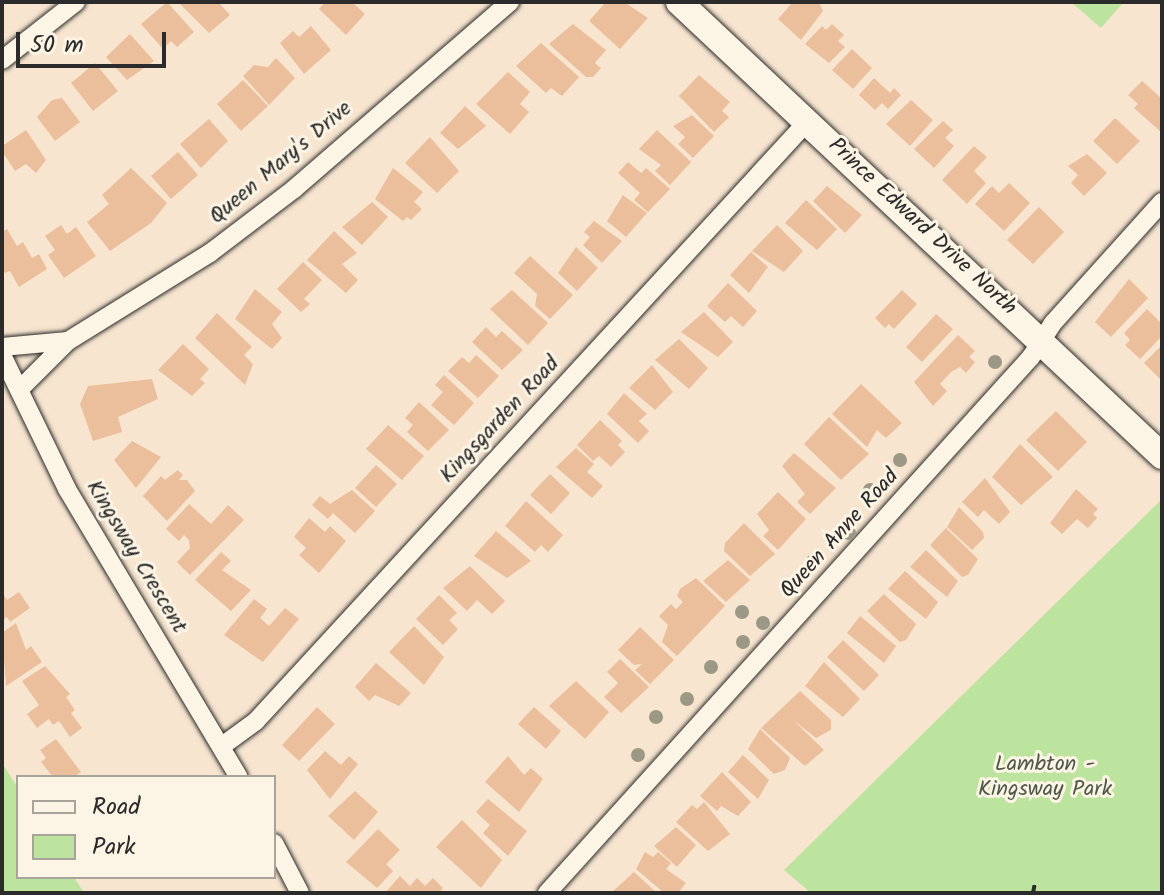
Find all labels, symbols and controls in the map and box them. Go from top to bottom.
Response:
scale bar [20,16,170,66]
text: 50 m [30,26,84,65]
street label: Queen Mary's Drive [204,96,358,230]
street label: Prince Edward Drive North [822,133,1022,321]
street label: Kingsgarden Road [435,351,565,489]
street label: Queen Anne Road [775,464,905,604]
street label: Kingsway Crescent [80,476,192,638]
park label: Lambton - Kingsway Park [978,751,1112,802]
legend [16,775,276,879]
text: Road [92,788,140,827]
text: Park [92,828,136,867]

